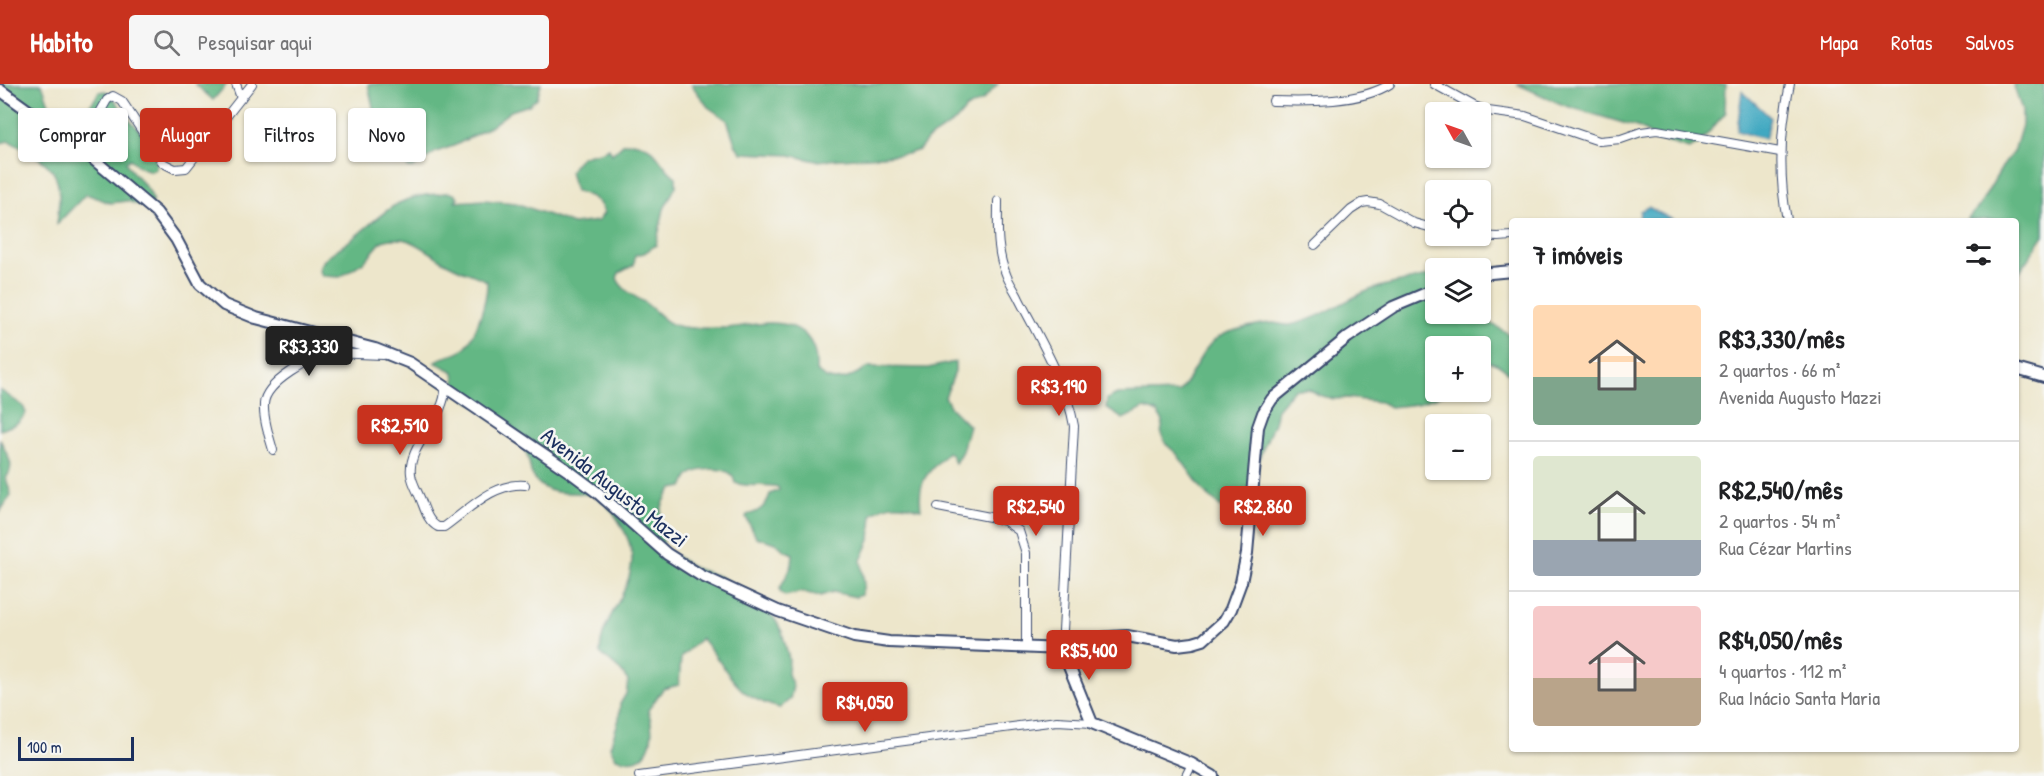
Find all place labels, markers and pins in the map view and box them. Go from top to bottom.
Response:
pin: R$3,330 [254,326,364,377]
pin: R$3,190 [1004,366,1114,417]
pin: R$2,510 [345,405,455,456]
pin: R$2,540 [981,486,1091,537]
pin: R$2,860 [1208,486,1318,537]
pin: R$5,400 [1034,630,1144,681]
pin: R$4,050 [810,682,920,733]

